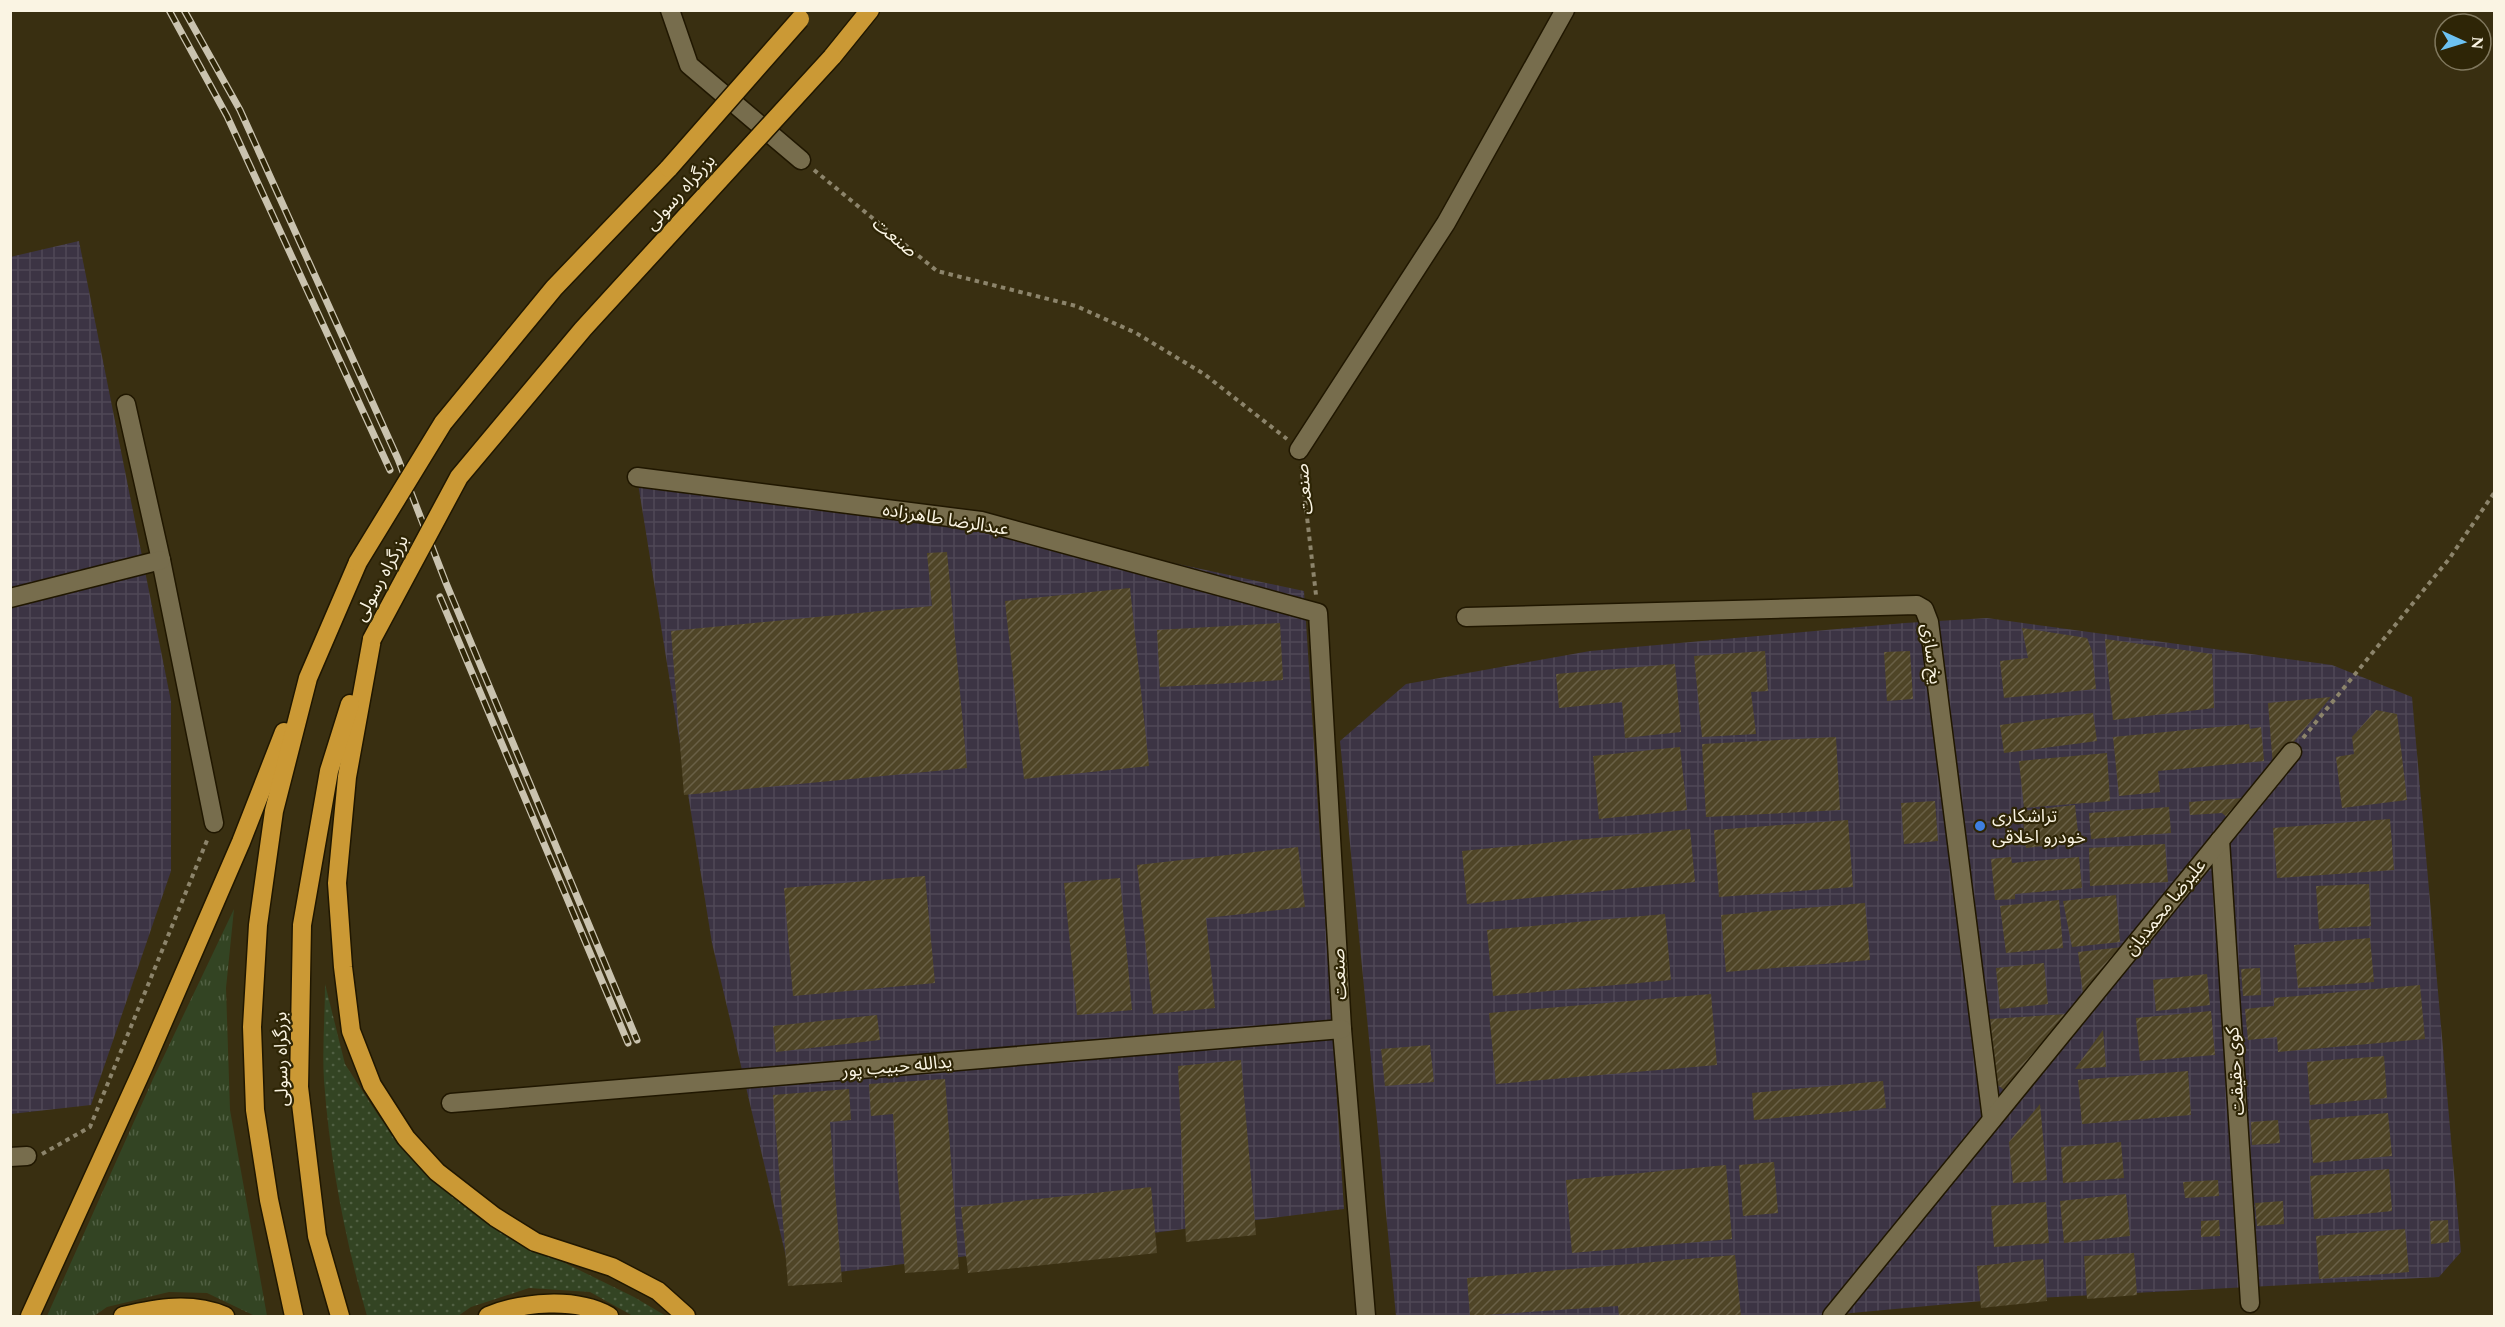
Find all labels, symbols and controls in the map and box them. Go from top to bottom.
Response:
north arrow [2433,12,2493,72]
text: N [2465,36,2489,50]
street label: بزرگراه رسولی [639,148,722,237]
street label: صنعت [866,211,923,264]
street label: صنعت [1288,462,1321,516]
street label: عبدالرضا طاهرزاده [881,496,1011,543]
street label: بزرگراه رسولی [347,530,416,626]
street label: یخ سازی [1914,622,1949,686]
place label: تراشکاری خودرو اخلاقی [1992,803,2086,851]
marker: تراشکاری خودرو اخلاقی [1973,819,1987,833]
street label: علیرضا محمدیان [2118,853,2213,962]
street label: صنعت [1325,948,1354,1000]
street label: بزرگراه رسولی [267,1011,296,1107]
street label: کوی حقیقت [2219,1025,2252,1116]
street label: یدالله حبیب پور [840,1048,953,1085]

